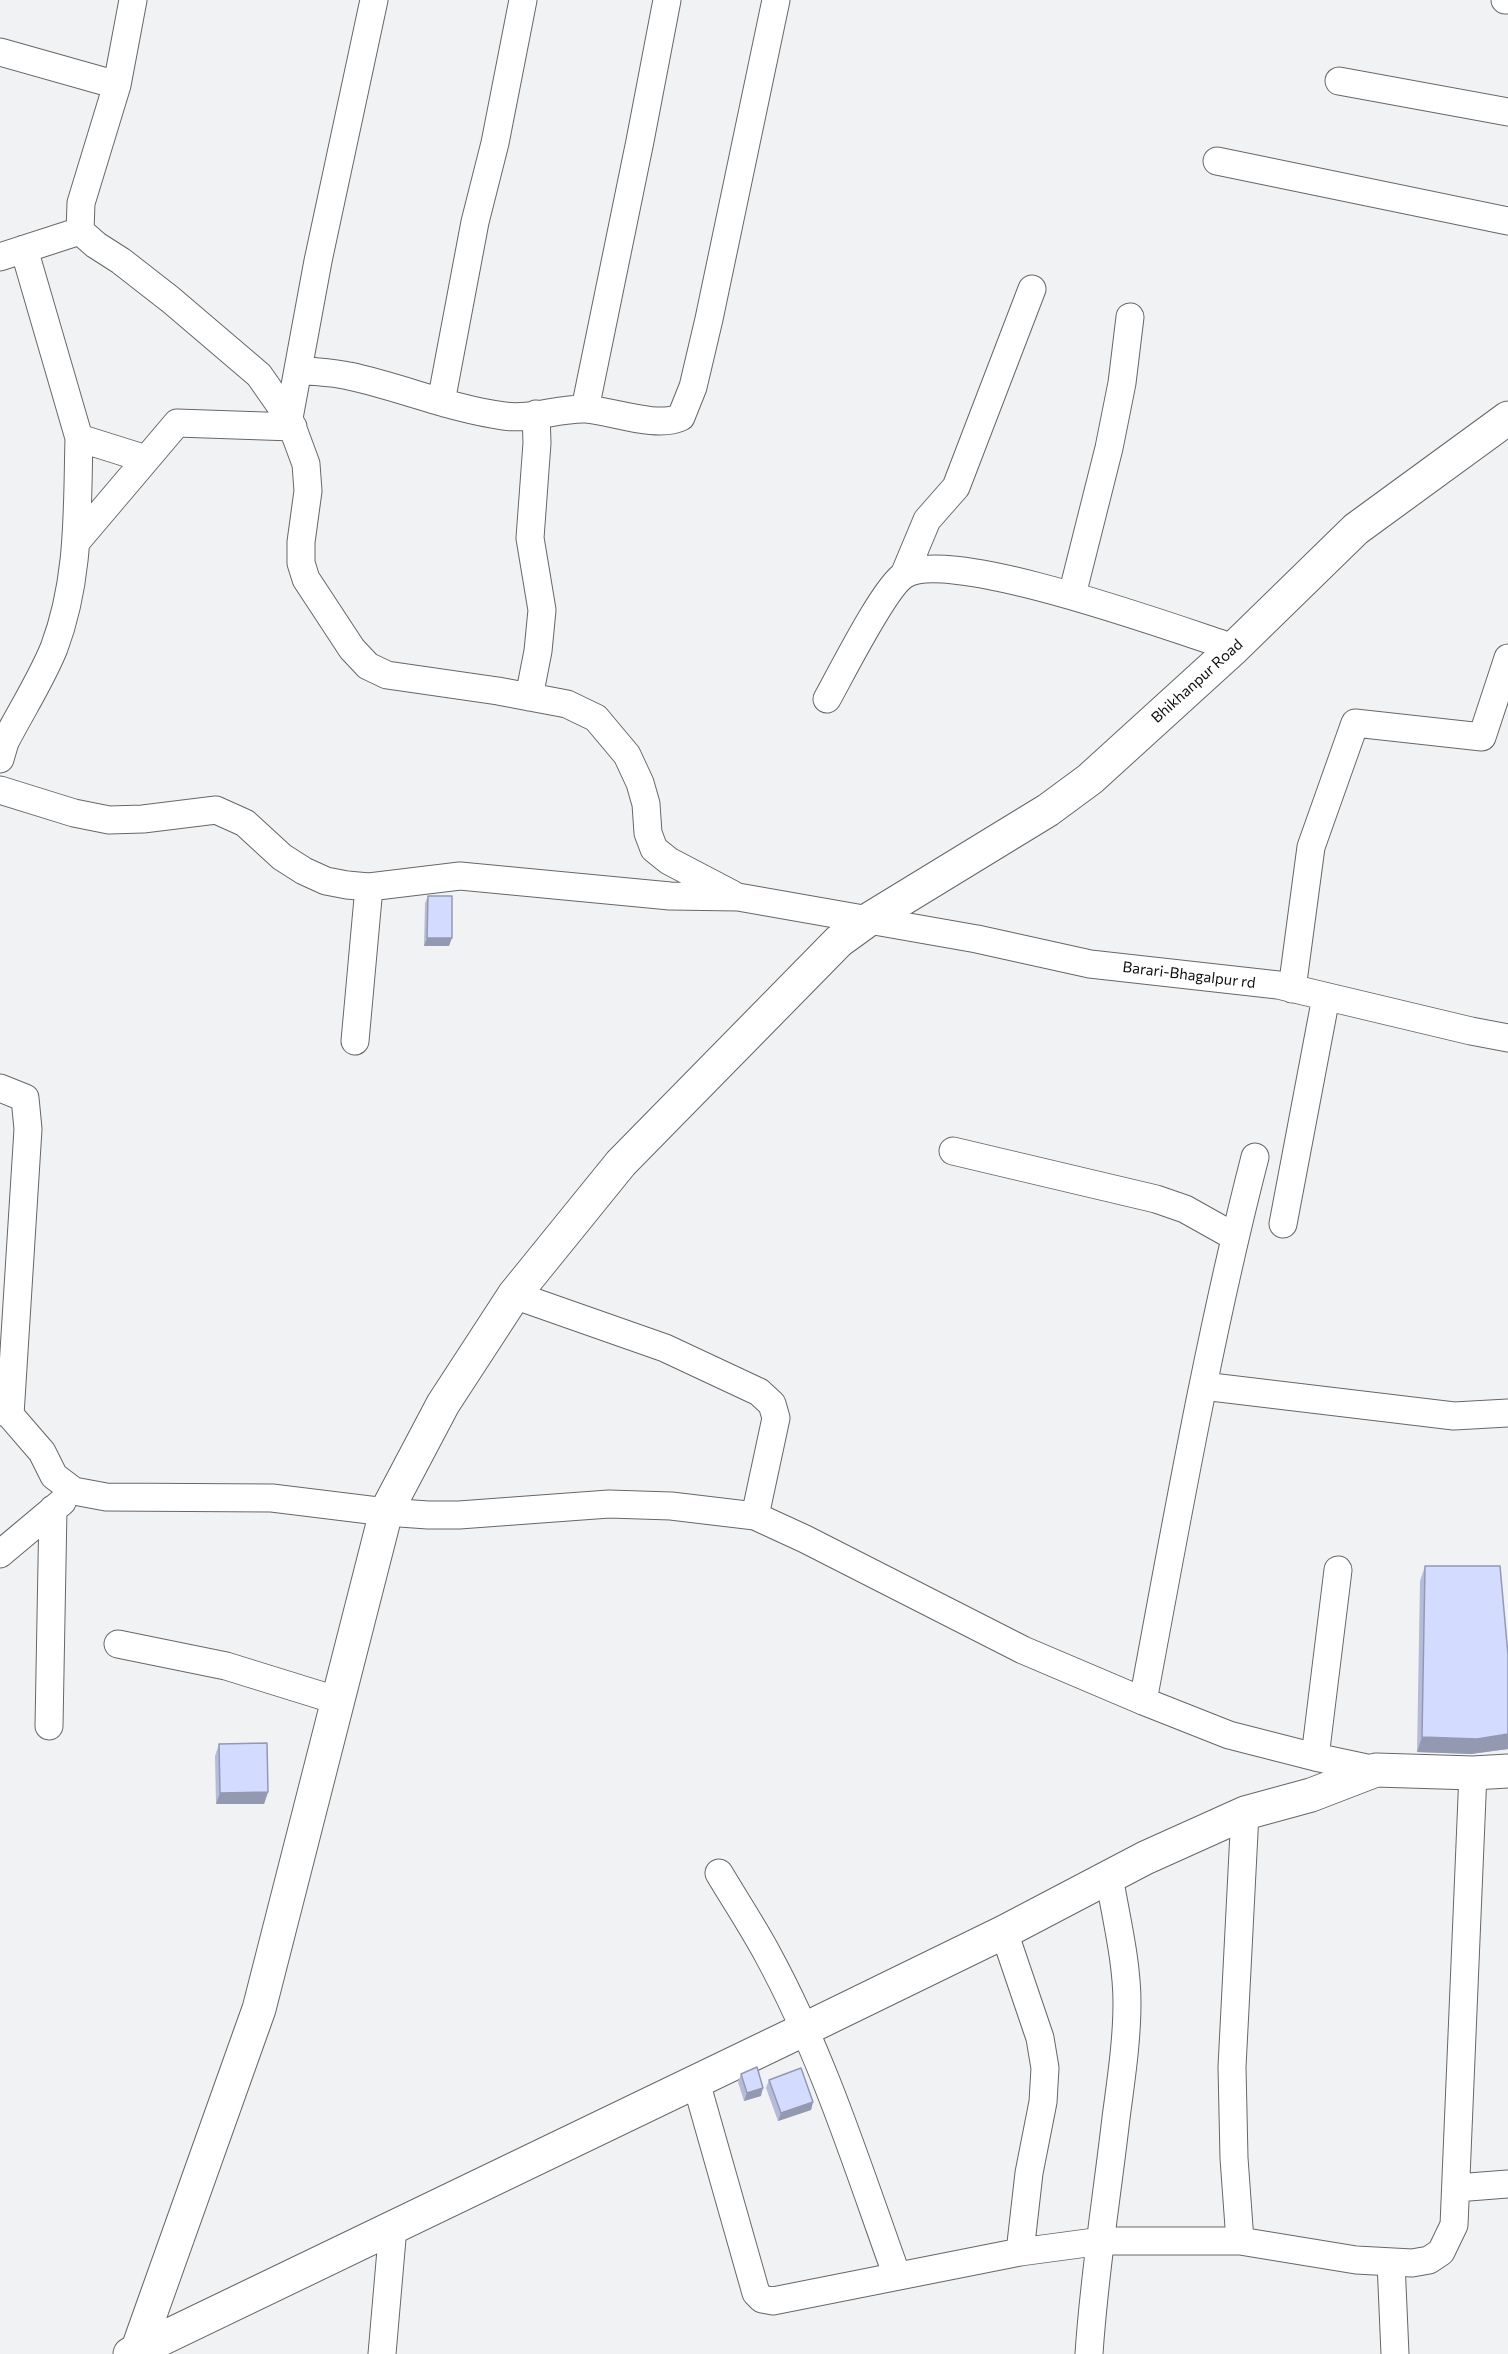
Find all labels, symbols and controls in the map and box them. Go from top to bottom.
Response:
street label: Bhikhanpur Road [1148,635,1246,727]
street label: Barari-Bhagalpur rd [1122,958,1256,992]

